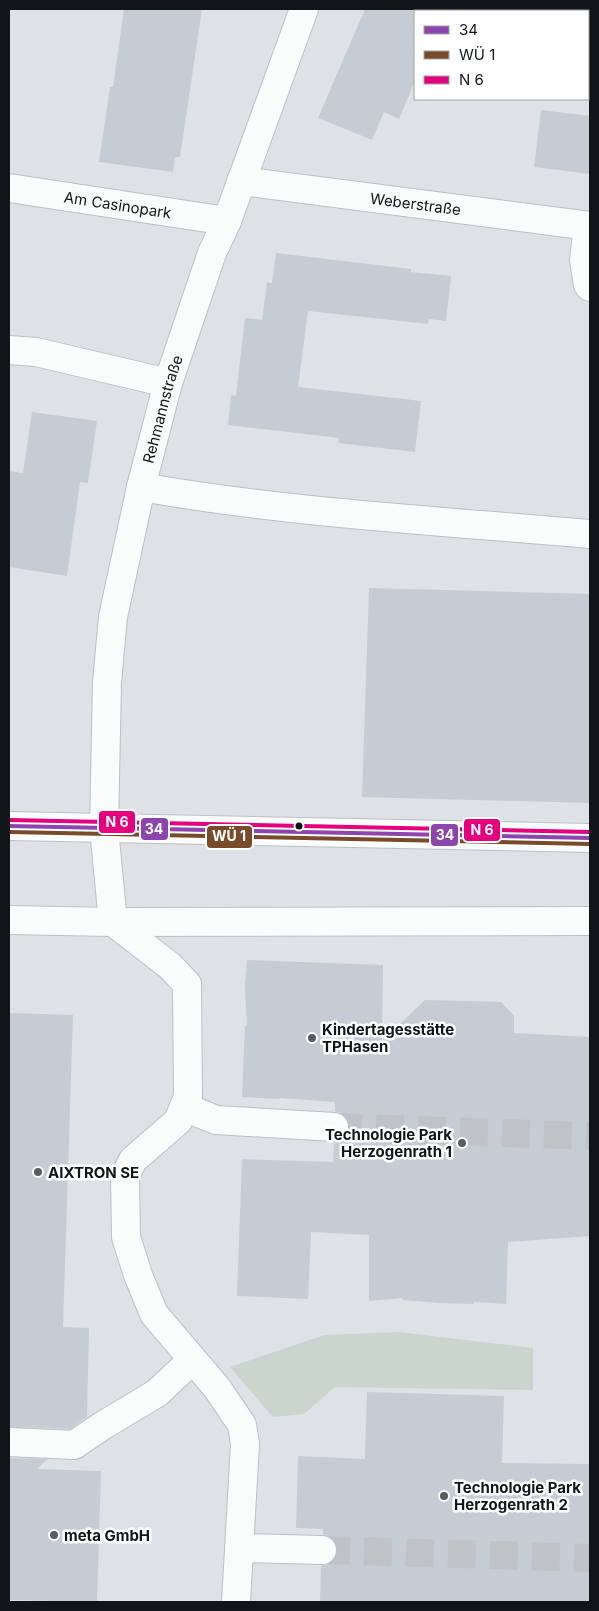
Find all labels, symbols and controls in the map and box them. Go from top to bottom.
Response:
legend [414,10,589,100]
text: 34 [459,20,478,39]
text: WÜ 1 [459,45,495,64]
text: N 6 [459,70,484,89]
street label: Am Casinopark [63,187,174,222]
street label: Weberstraße [369,188,462,219]
street label: Rehmannstraße [138,353,186,465]
line badge: N 6 [98,810,136,834]
text: N 6 [105,813,129,830]
line badge: 34 [140,817,169,841]
line badge: N 6 [463,818,501,842]
text: 34 [145,820,163,837]
unlabelled marker [294,821,304,831]
text: N 6 [470,821,494,838]
line badge: 34 [430,823,459,847]
line badge: WÜ 1 [206,825,253,849]
text: 34 [436,826,454,843]
text: WÜ 1 [212,827,246,844]
place label: Kindertagesstätte TPHasen [322,1020,454,1056]
marker: Kindertagesstätte TPHasen [306,1032,318,1044]
place label: Technologie Park Herzogenrath 1 [325,1125,452,1161]
marker: Technologie Park Herzogenrath 1 [456,1137,468,1149]
place label: AIXTRON SE [48,1163,139,1182]
marker: AIXTRON SE [32,1166,44,1178]
place label: Technologie Park Herzogenrath 2 [454,1478,581,1514]
marker: Technologie Park Herzogenrath 2 [438,1490,450,1502]
place label: meta GmbH [64,1526,150,1545]
marker: meta GmbH [48,1529,60,1541]

